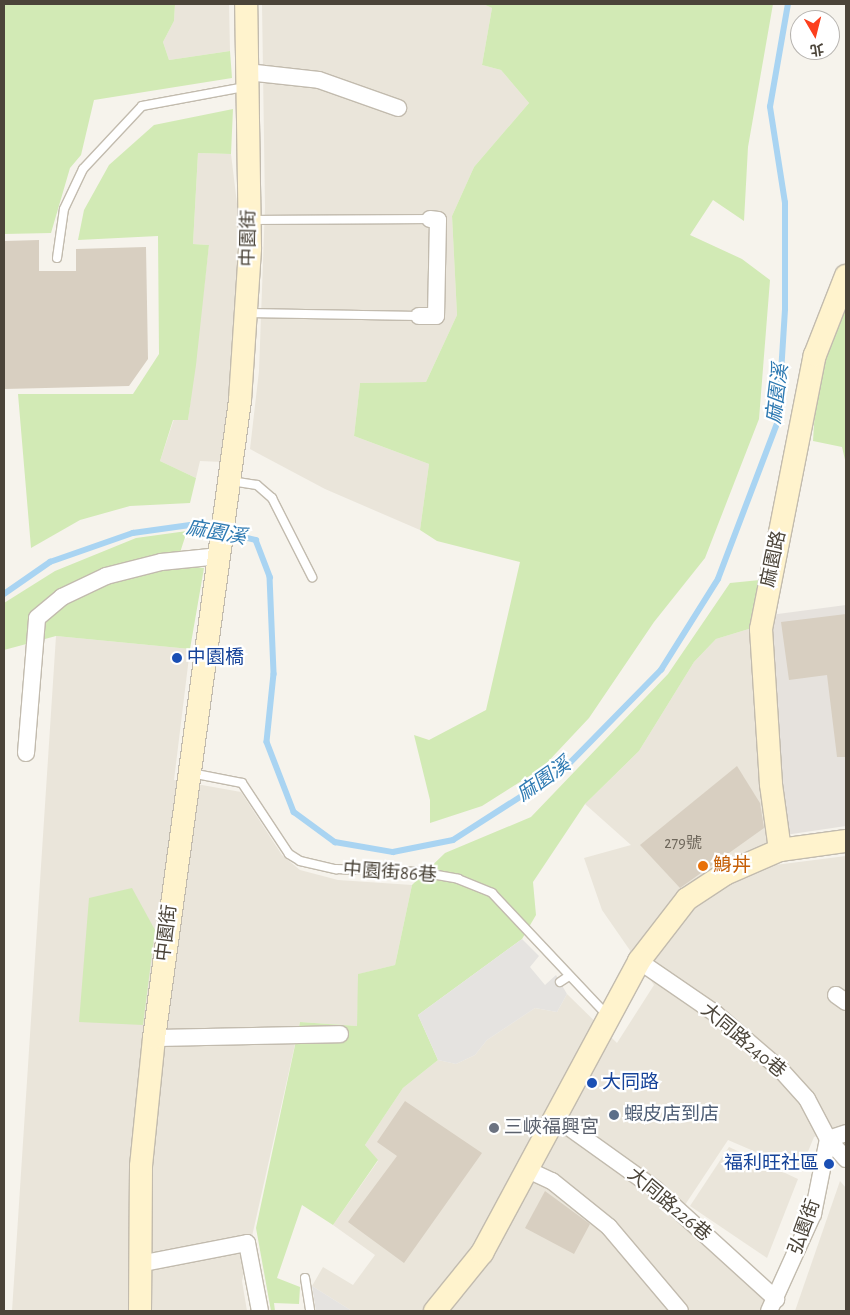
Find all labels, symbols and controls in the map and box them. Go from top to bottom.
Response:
north arrow [790,10,840,60]
text: 北 [809,41,825,57]
street label: 中園街 [237,209,261,267]
water label: 麻園溪 [762,363,794,425]
water label: 麻園溪 [184,516,248,550]
street label: 麻園路 [757,529,791,589]
place label: 中園橋 [187,647,244,669]
marker: 中園橋 [171,652,183,664]
water label: 麻園溪 [513,753,575,807]
house number: 279號 [664,833,702,853]
place label: 鯓丼 [713,855,751,877]
street label: 中園街86巷 [342,858,438,888]
marker: 鯓丼 [697,860,709,872]
street label: 中園街 [152,903,182,963]
street label: 大同路240巷 [696,999,790,1083]
place label: 大同路 [602,1072,659,1094]
marker: 大同路 [586,1077,598,1089]
place label: 蝦皮店到店 [624,1104,719,1126]
marker: 蝦皮店到店 [608,1109,620,1121]
place label: 三峽福興宮 [504,1117,599,1139]
marker: 三峽福興宮 [488,1122,500,1134]
place label: 福利旺社區 [724,1153,819,1175]
marker: 福利旺社區 [823,1158,835,1170]
street label: 大同路226巷 [623,1163,715,1247]
street label: 弘園街 [785,1196,825,1258]

